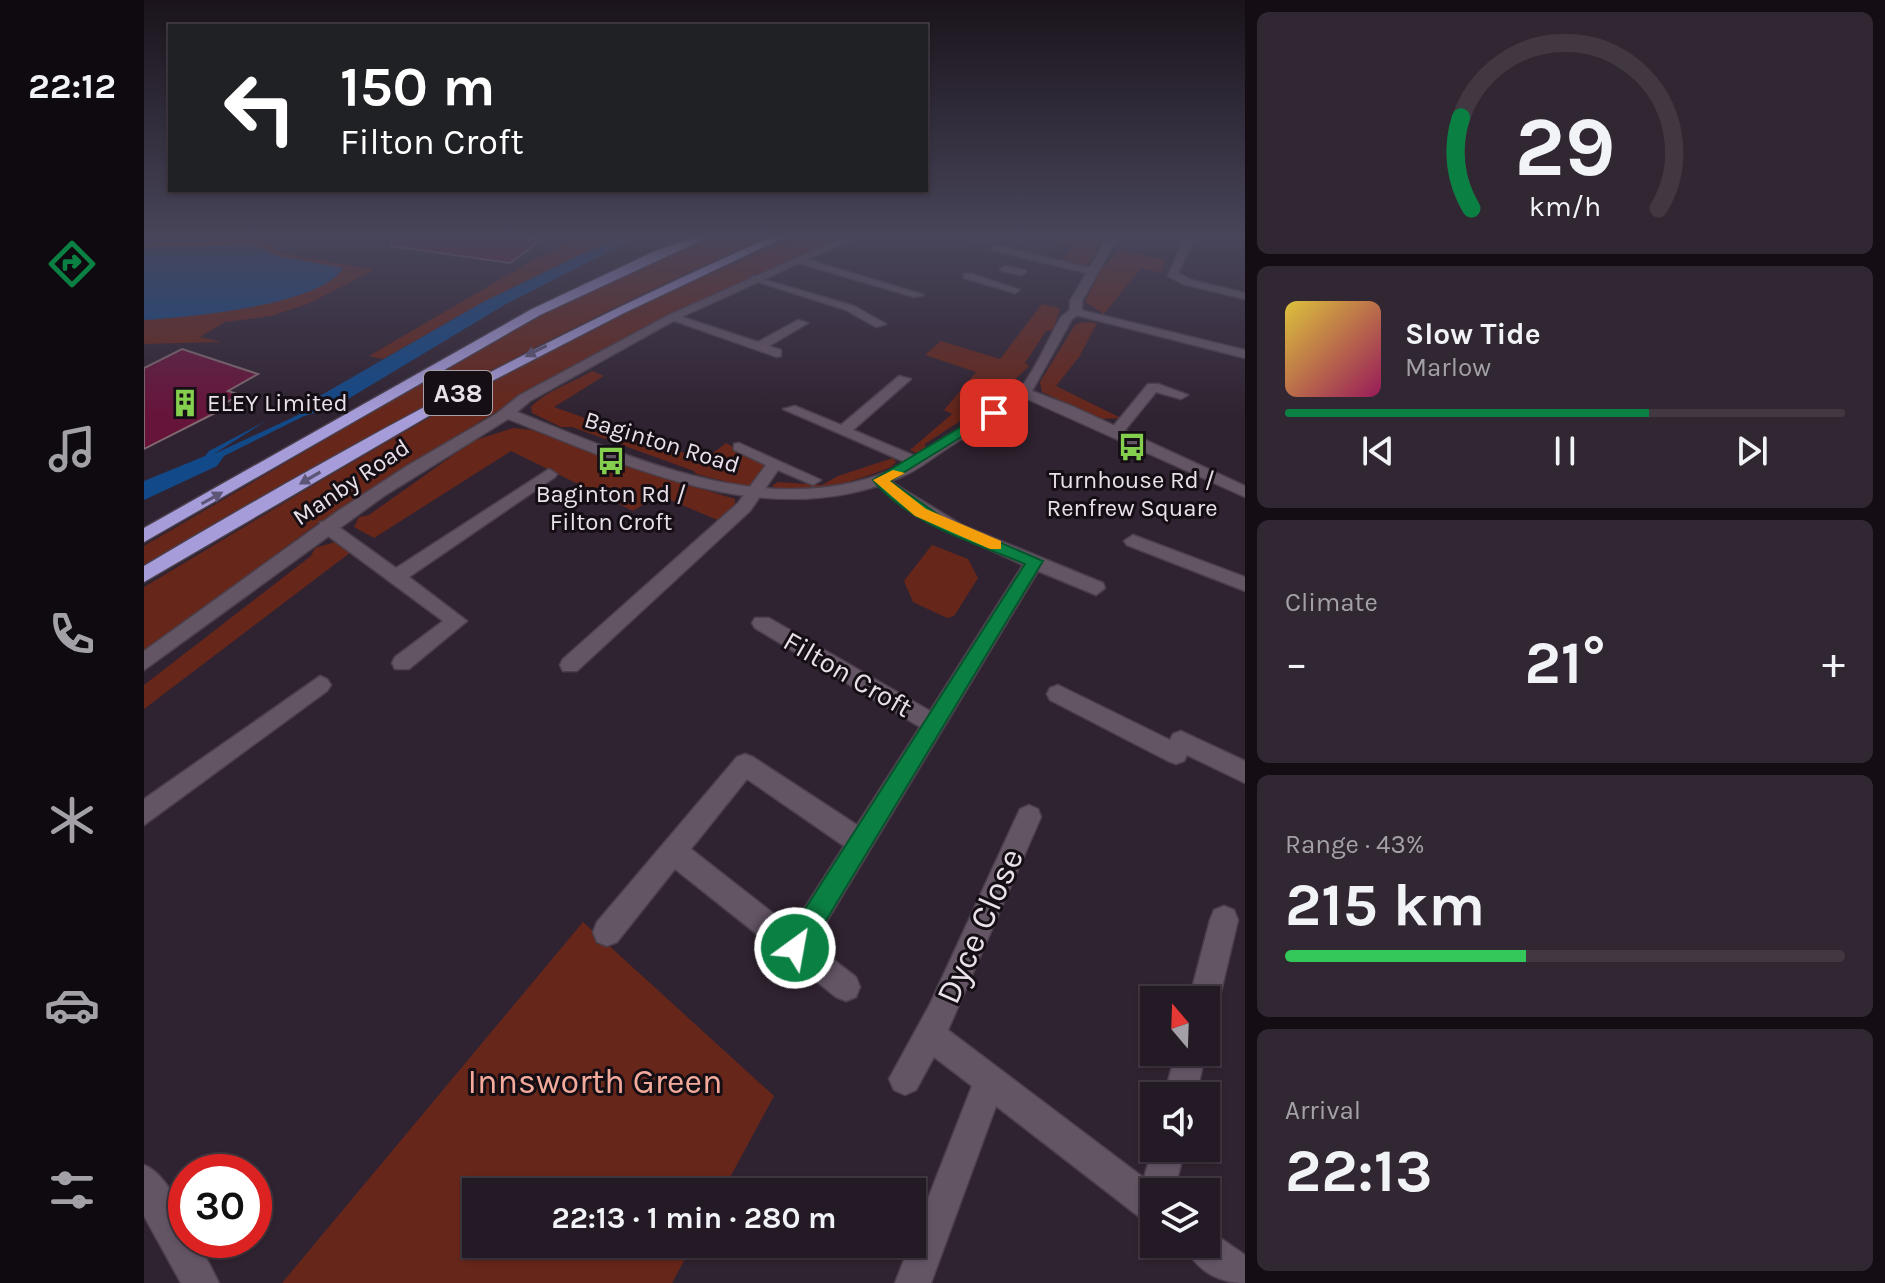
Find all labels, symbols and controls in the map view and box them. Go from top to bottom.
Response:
text: 150 m [340,54,495,119]
icon: left [208,56,312,160]
text: 22:12 [28,65,116,107]
text: 29 [1514,99,1616,196]
text: Filton Croft [340,121,524,163]
text: km/h [1529,190,1601,223]
icon: directions [44,236,100,292]
text: Slow Tide [1405,316,1541,352]
one-way arrow [525,344,548,357]
text: Marlow [1405,352,1491,383]
road number: A38 [424,371,492,415]
pin [960,379,1028,447]
building icon: ELEY Limited [170,388,200,418]
place label: ELEY Limited [207,389,348,417]
icon: arrive [972,391,1016,435]
street label: Baginton Road [581,405,743,479]
icon: music [44,421,100,477]
icon: previous [1356,429,1400,473]
icon: pause [1543,429,1587,473]
icon: next [1730,429,1774,473]
bus stop icon: Turnhouse Rd / Renfrew Square [1117,432,1147,462]
street label: Manby Road [287,433,415,531]
bus stop icon: Baginton Rd / Filton Croft [596,446,626,476]
place label: Turnhouse Rd / Renfrew Square [1046,466,1218,522]
one-way arrow [299,471,321,485]
place label: Baginton Rd / Filton Croft [536,480,686,536]
one-way arrow [201,491,223,505]
text: Climate [1285,587,1378,618]
icon: phone [44,606,100,662]
street label: Filton Croft [778,624,918,724]
text: 21° [1525,628,1606,698]
text: − [1285,638,1308,689]
text: + [1822,638,1845,689]
icon: climate [44,792,100,848]
text: Range · 43% [1285,829,1425,860]
street label: Dyce Close [928,842,1032,1010]
text: 215 km [1285,870,1485,940]
position arrow [753,906,837,990]
icon: car [44,977,100,1033]
north arrow [1140,986,1220,1066]
map controls [1140,986,1220,1258]
park label: Innsworth Green [468,1062,722,1102]
button: sound [1140,1082,1220,1162]
text: Arrival [1285,1095,1361,1126]
text: 22:13 [1285,1136,1432,1206]
speed limit sign: 30 [168,1154,272,1258]
icon: filters [44,1162,100,1218]
button: layers [1140,1178,1220,1258]
text: 22:13 · 1 min · 280 m [552,1200,836,1236]

